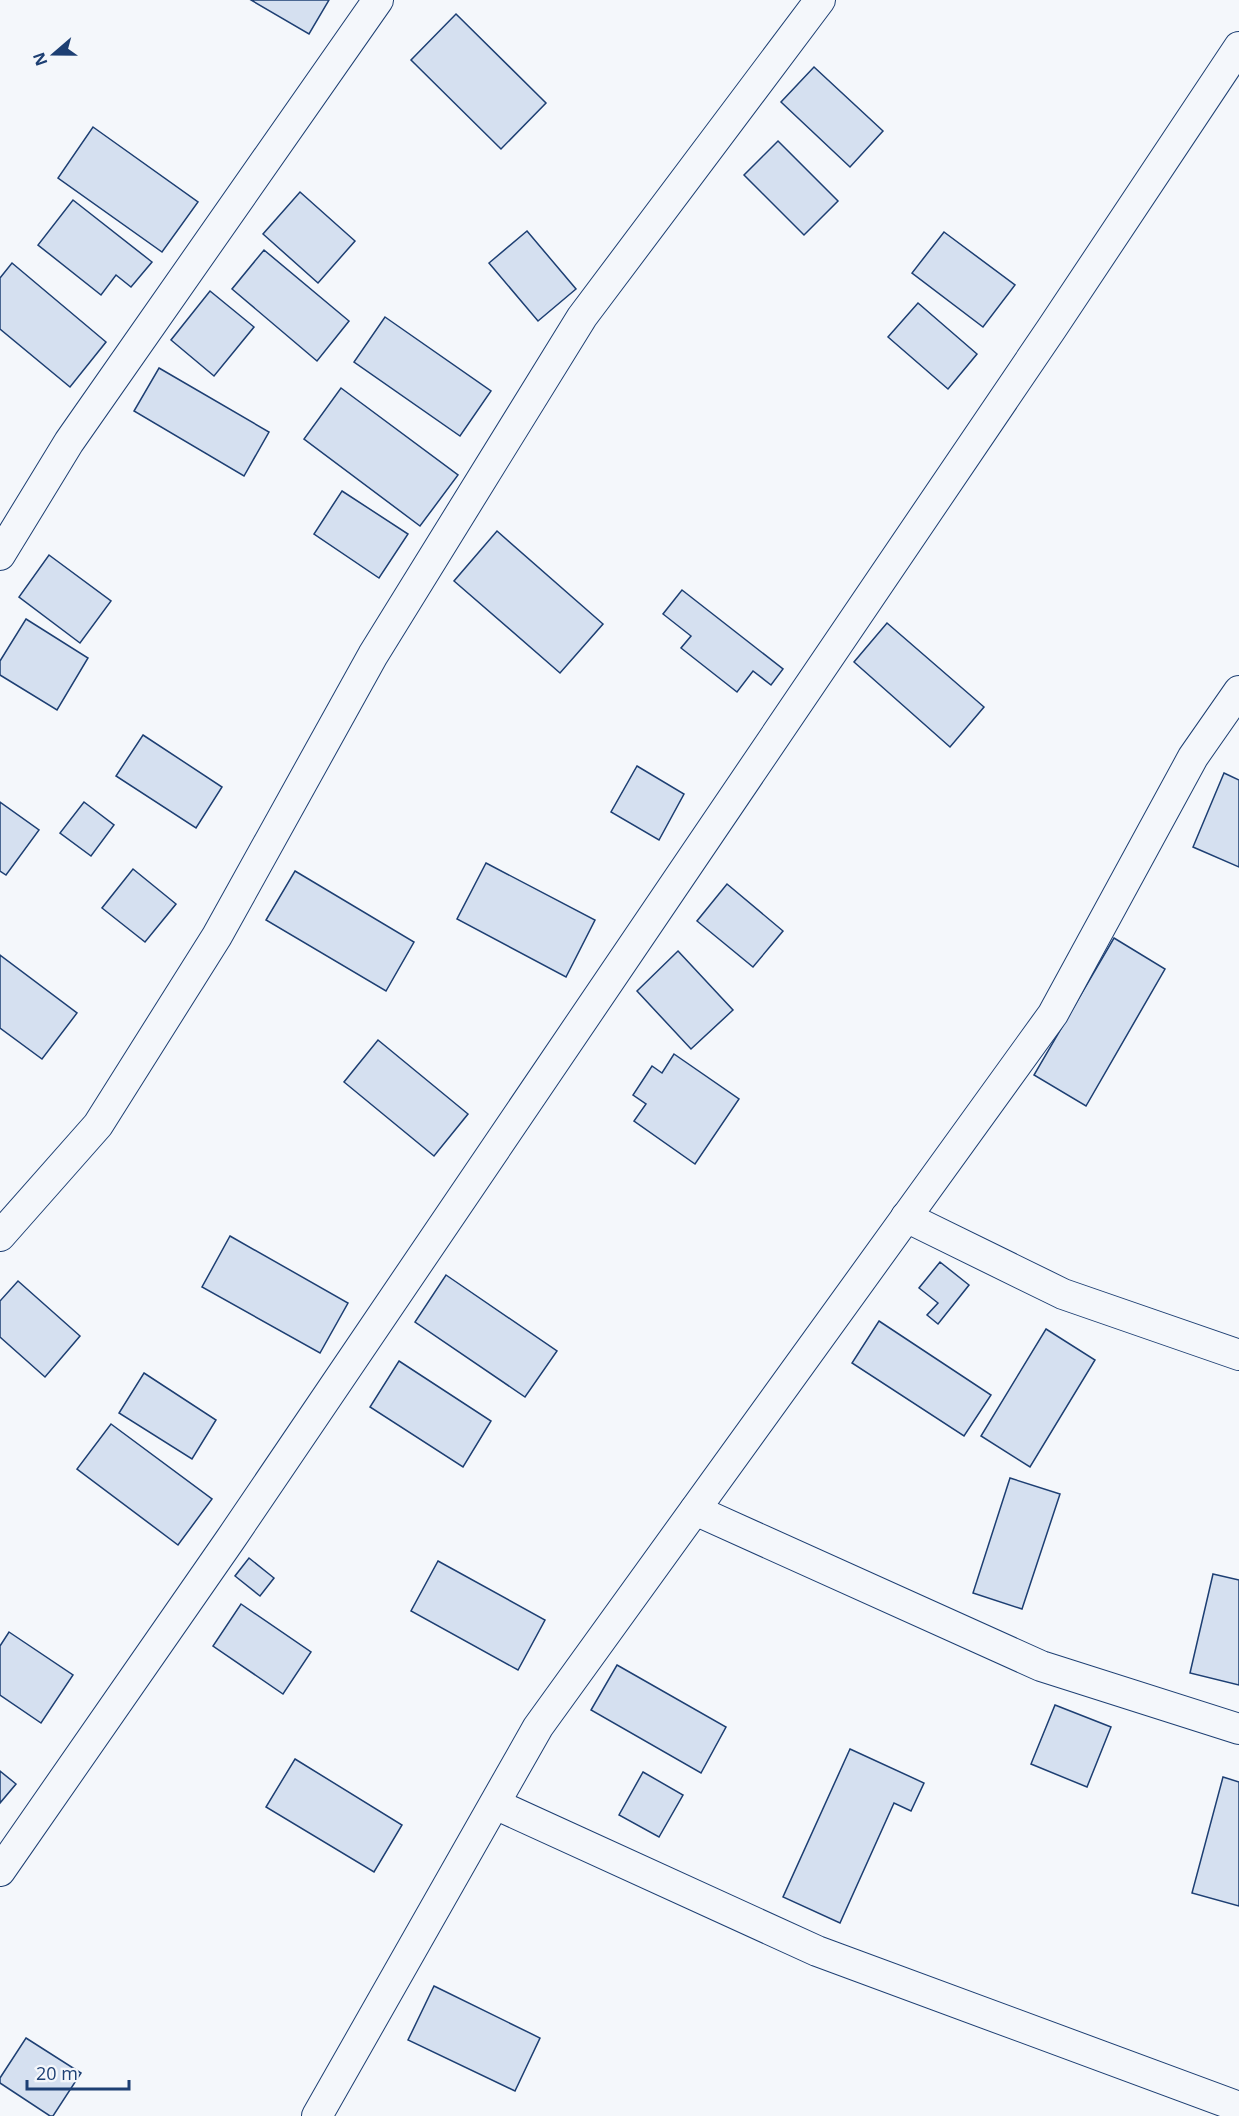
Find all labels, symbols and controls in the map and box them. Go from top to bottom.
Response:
north arrow [24,24,84,84]
text: N [27,49,52,69]
scale bar [27,2053,129,2091]
text: 20 m [36,2061,78,2085]

